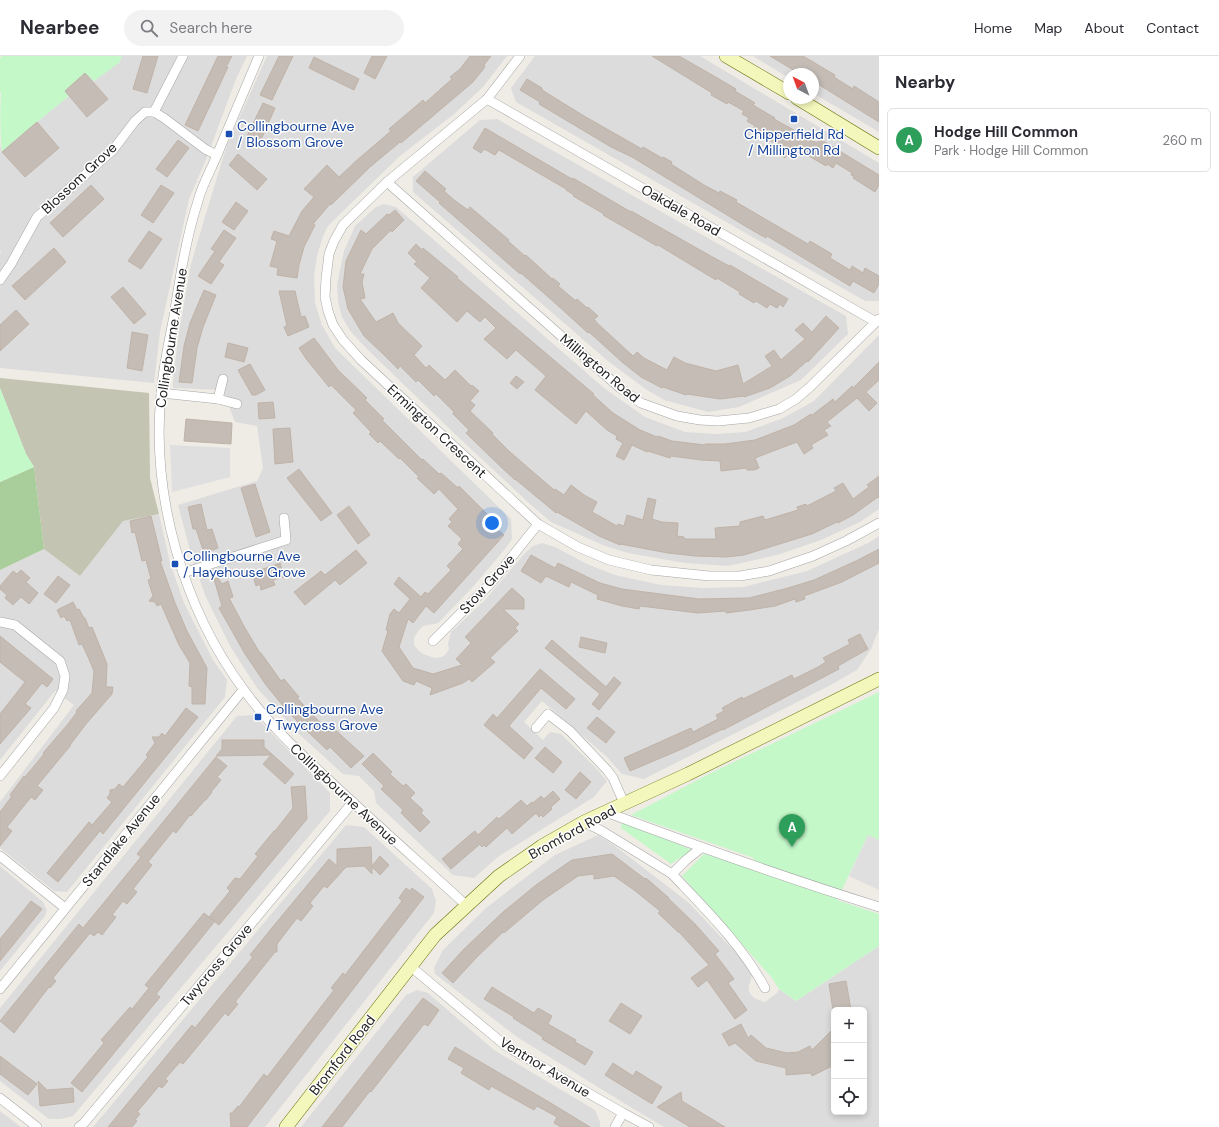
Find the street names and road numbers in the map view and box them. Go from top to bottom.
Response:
street label: Blossom Grove [37,138,121,218]
street label: Oakdale Road [638,180,724,240]
street label: Collingbourne Avenue [151,267,191,409]
street label: Millington Road [556,329,644,407]
street label: Ermington Crescent [383,380,491,482]
street label: Stow Grove [455,550,519,618]
street label: Collingbourne Avenue [286,739,402,849]
street label: Standlake Avenue [78,790,164,890]
street label: Bromford Road [525,801,619,863]
street label: Twycross Grove [176,920,256,1010]
street label: Bromford Road [305,1011,379,1099]
street label: Ventnor Avenue [496,1033,594,1101]

